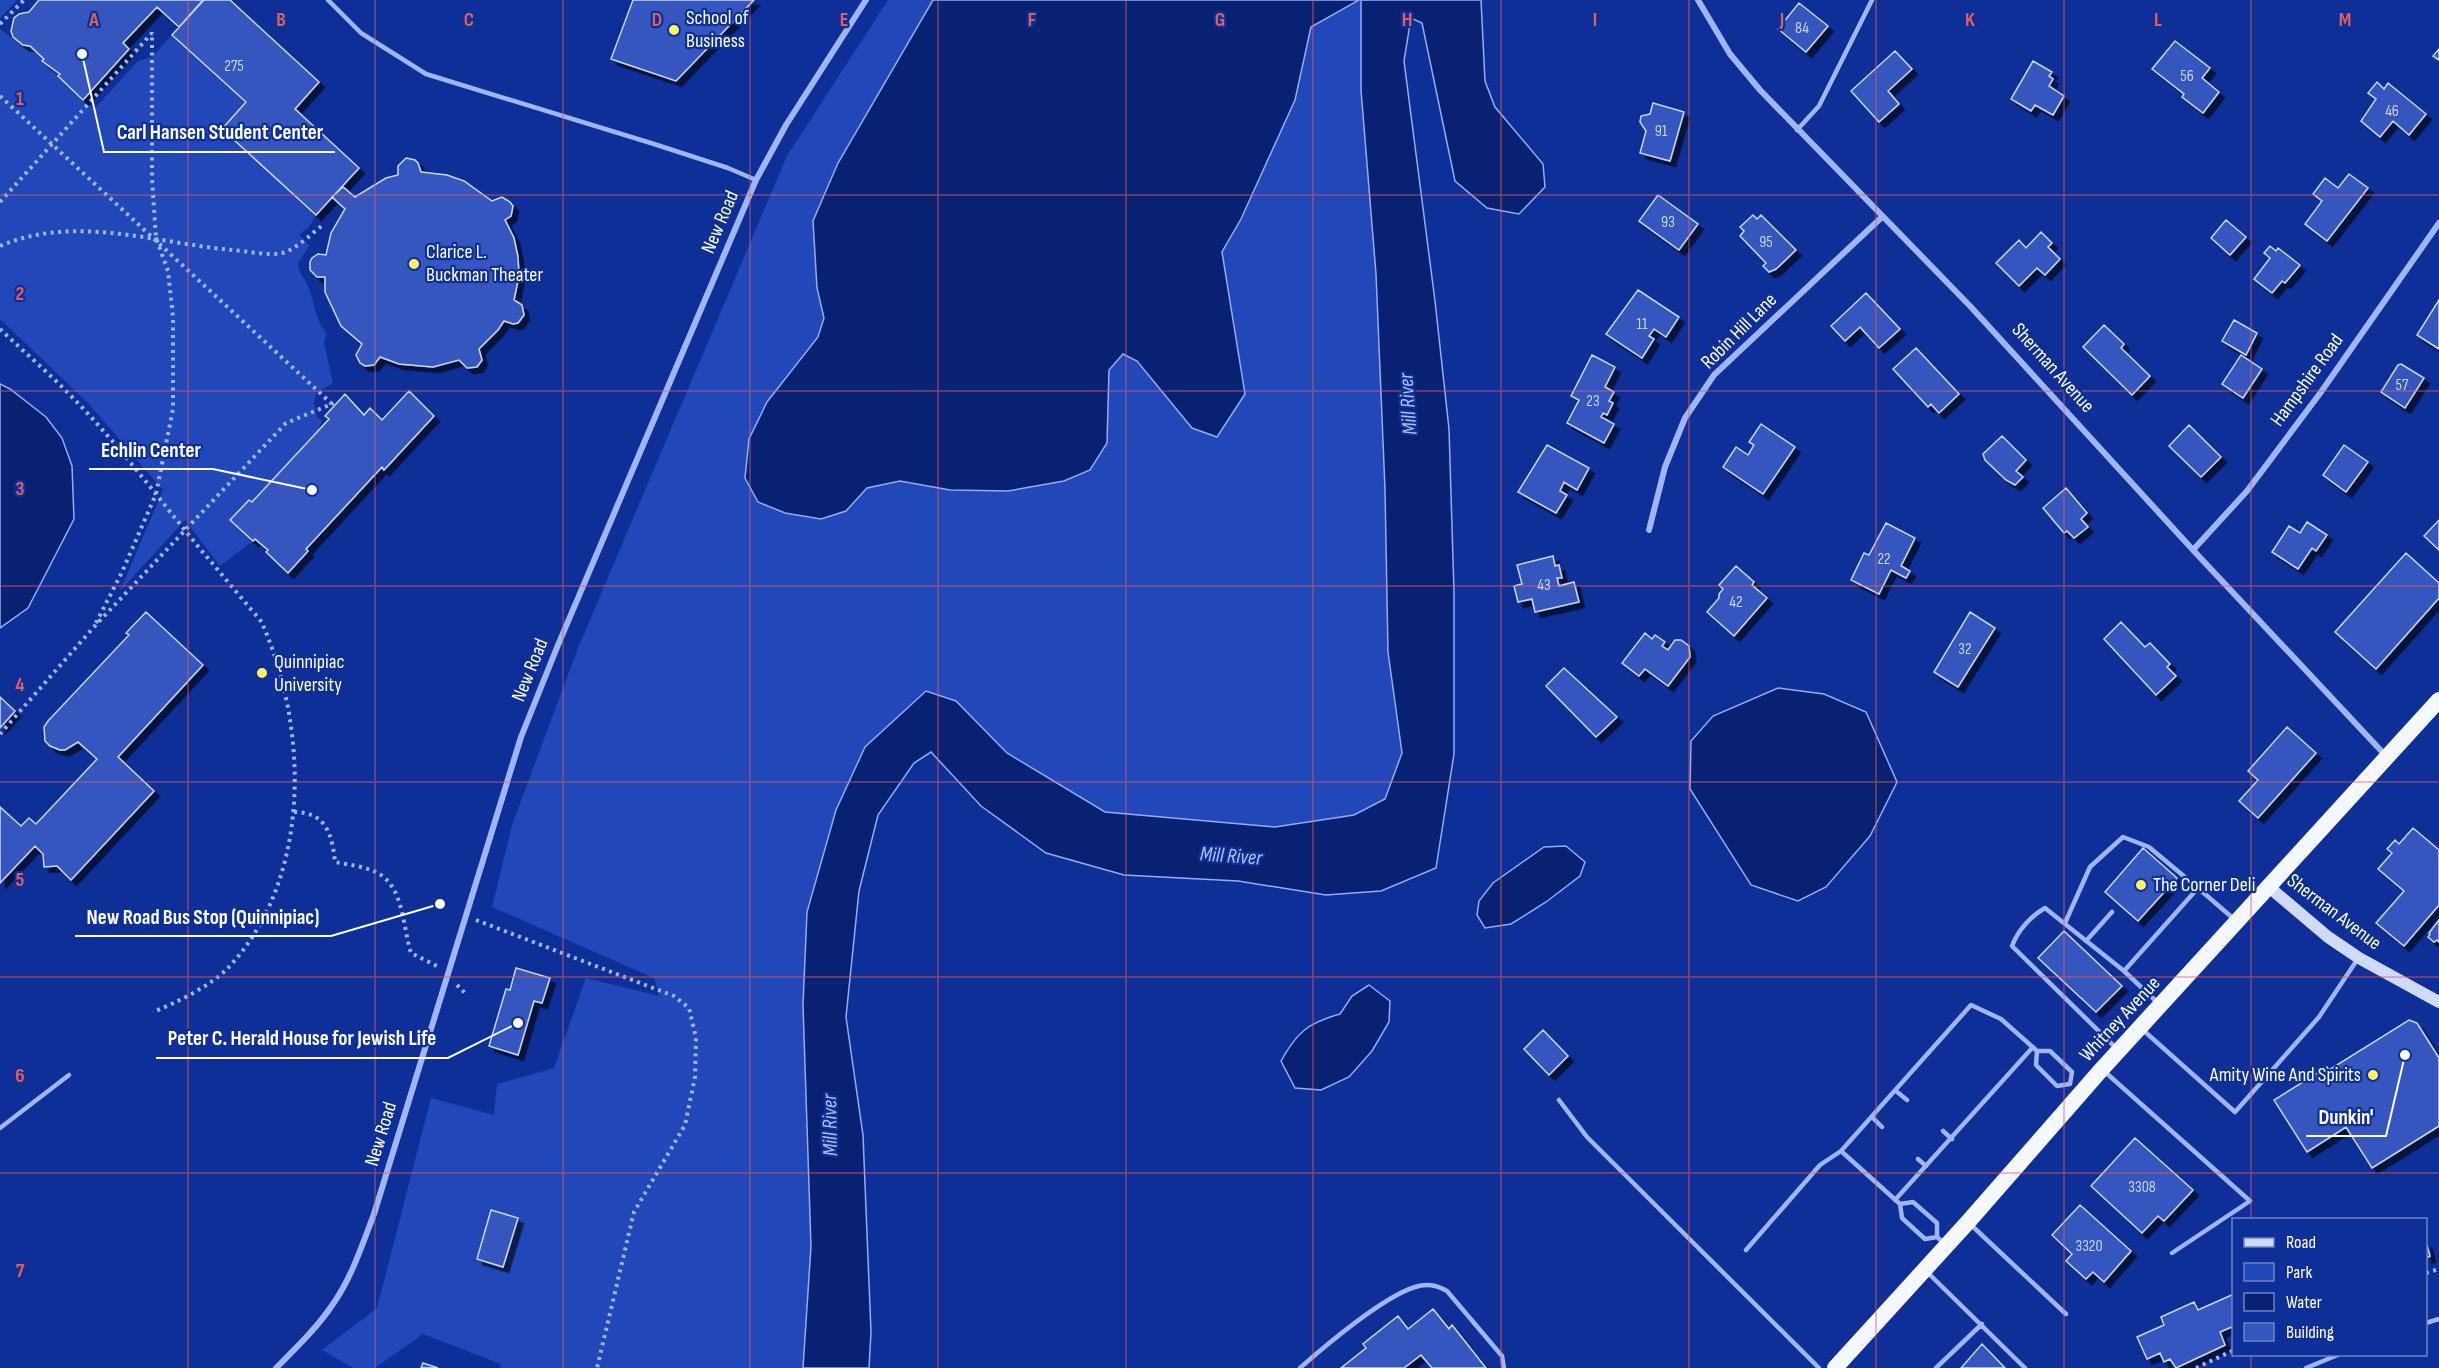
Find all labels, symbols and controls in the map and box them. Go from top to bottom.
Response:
place label: School of Business [686,6,749,53]
text: A [88,8,99,32]
text: B [276,8,286,32]
text: C [464,8,474,32]
text: D [652,8,662,32]
text: E [840,8,848,32]
text: F [1028,8,1036,32]
text: G [1215,8,1225,32]
text: H [1402,8,1412,32]
text: I [1593,8,1597,32]
text: J [1779,8,1784,32]
text: K [1965,8,1975,32]
text: L [2154,8,2162,32]
text: M [2339,8,2351,32]
house number: 84 [1795,19,1809,38]
marker: School of Business [667,23,681,37]
house number: 275 [224,57,244,76]
house number: 56 [2180,67,2194,86]
text: 1 [16,87,24,111]
house number: 46 [2385,102,2399,121]
callout: Carl Hansen Student Center [104,113,335,152]
text: Carl Hansen Student Center [117,120,324,145]
house number: 91 [1655,122,1668,141]
street label: New Road [696,187,744,257]
house number: 93 [1661,213,1675,232]
house number: 95 [1759,233,1773,252]
place label: Clarice L. Buckman Theater [426,240,543,287]
marker: Clarice L. Buckman Theater [407,257,421,271]
text: 2 [16,282,24,306]
street label: Robin Hill Lane [1696,288,1782,374]
house number: 11 [1636,315,1648,334]
street label: Sherman Avenue [2007,318,2099,418]
street label: Hampshire Road [2265,329,2349,431]
water label: Mill River [1393,371,1423,436]
house number: 57 [2396,376,2409,395]
house number: 23 [1586,392,1600,411]
callout: Echlin Center [89,430,213,469]
text: Echlin Center [101,438,201,463]
text: 3 [16,477,25,501]
house number: 22 [1877,550,1891,569]
house number: 43 [1537,576,1551,595]
house number: 42 [1729,593,1743,612]
street label: New Road [507,635,553,705]
house number: 32 [1958,640,1972,659]
place label: Quinnipiac University [274,650,344,697]
marker: Quinnipiac University [255,666,269,680]
text: 4 [15,673,25,697]
water label: Mill River [1199,841,1264,871]
text: 5 [16,868,25,892]
street label: Sherman Avenue [2282,869,2386,955]
place label: The Corner Deli [2153,873,2256,897]
marker: The Corner Deli [2134,878,2148,892]
callout: New Road Bus Stop (Quinnipiac) [75,897,331,936]
text: New Road Bus Stop (Quinnipiac) [87,905,319,930]
street label: Whitney Avenue [2075,971,2165,1067]
callout: Peter C. Herald House for Jewish Life [156,1019,448,1058]
text: Peter C. Herald House for Jewish Life [168,1026,436,1051]
place label: Amity Wine And Spirits [2209,1063,2361,1087]
text: 6 [15,1064,25,1088]
marker: Amity Wine And Spirits [2366,1068,2380,1082]
water label: Mill River [817,1093,843,1156]
callout: Dunkin' [2306,1097,2386,1136]
street label: New Road [360,1099,402,1169]
text: Dunkin' [2318,1105,2374,1130]
house number: 3308 [2128,1178,2156,1197]
legend [2232,1218,2427,1356]
text: Road [2286,1232,2316,1253]
house number: 3320 [2075,1237,2103,1256]
text: 7 [16,1259,25,1283]
text: Park [2286,1262,2312,1283]
text: Water [2286,1292,2322,1313]
text: Building [2286,1322,2334,1343]

